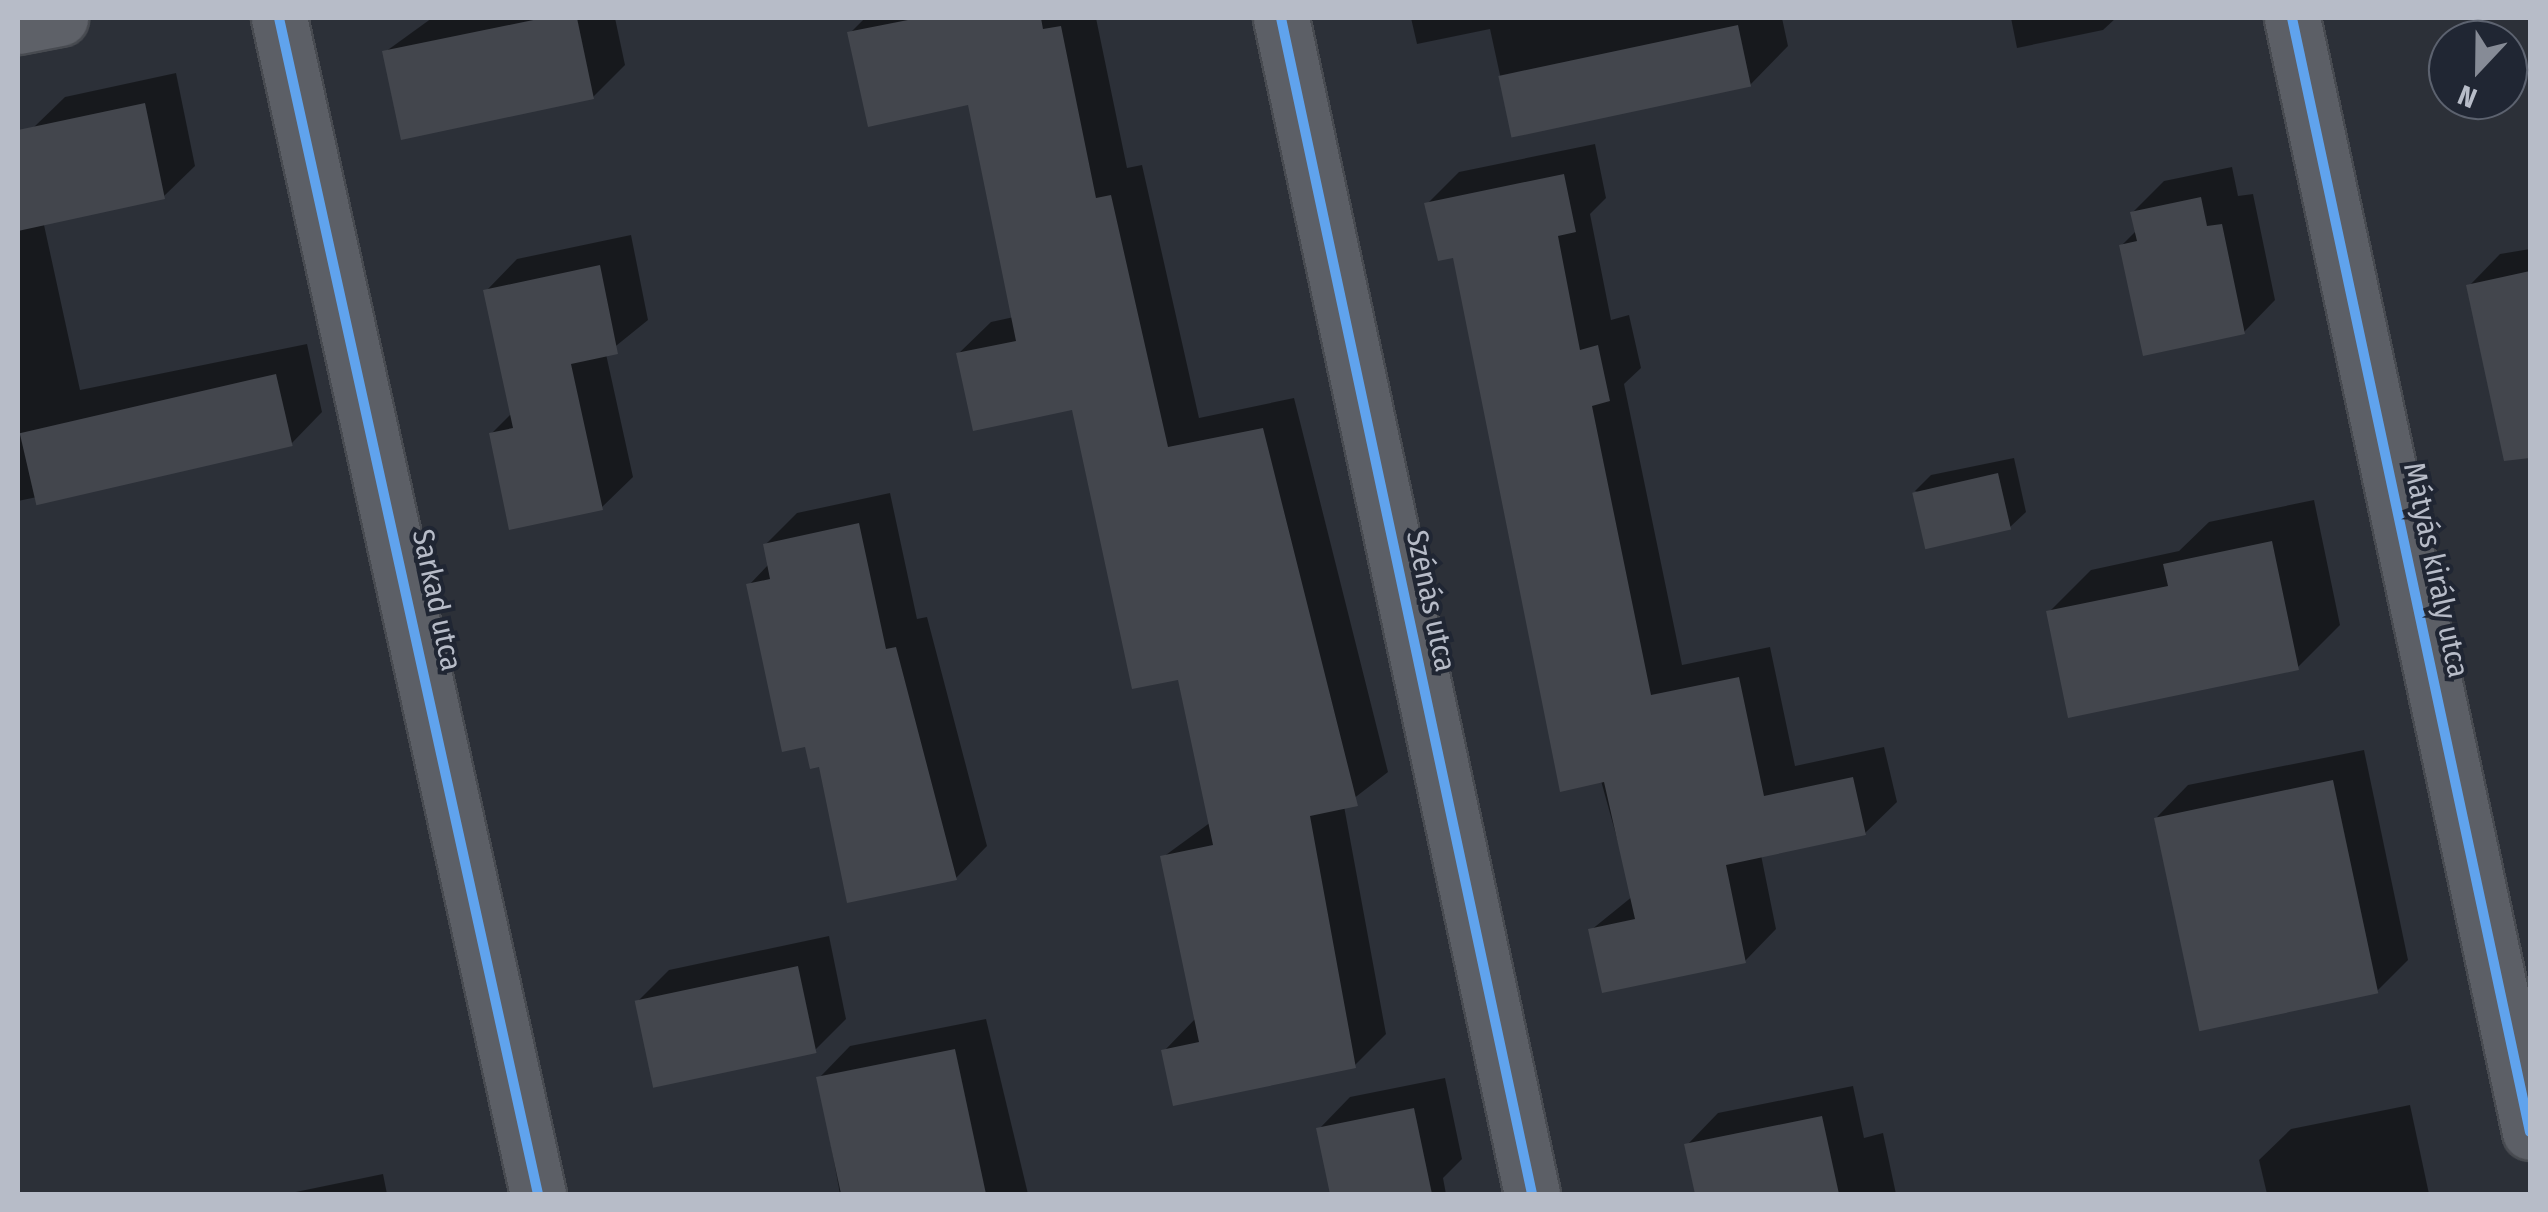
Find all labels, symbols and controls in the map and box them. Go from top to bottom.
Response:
north arrow [2428,20,2528,120]
text: N [2453,78,2481,115]
street label: Mátyás király utca [2396,459,2476,681]
street label: Sarkad utca [404,526,470,674]
street label: Szénás utca [1398,527,1464,675]

